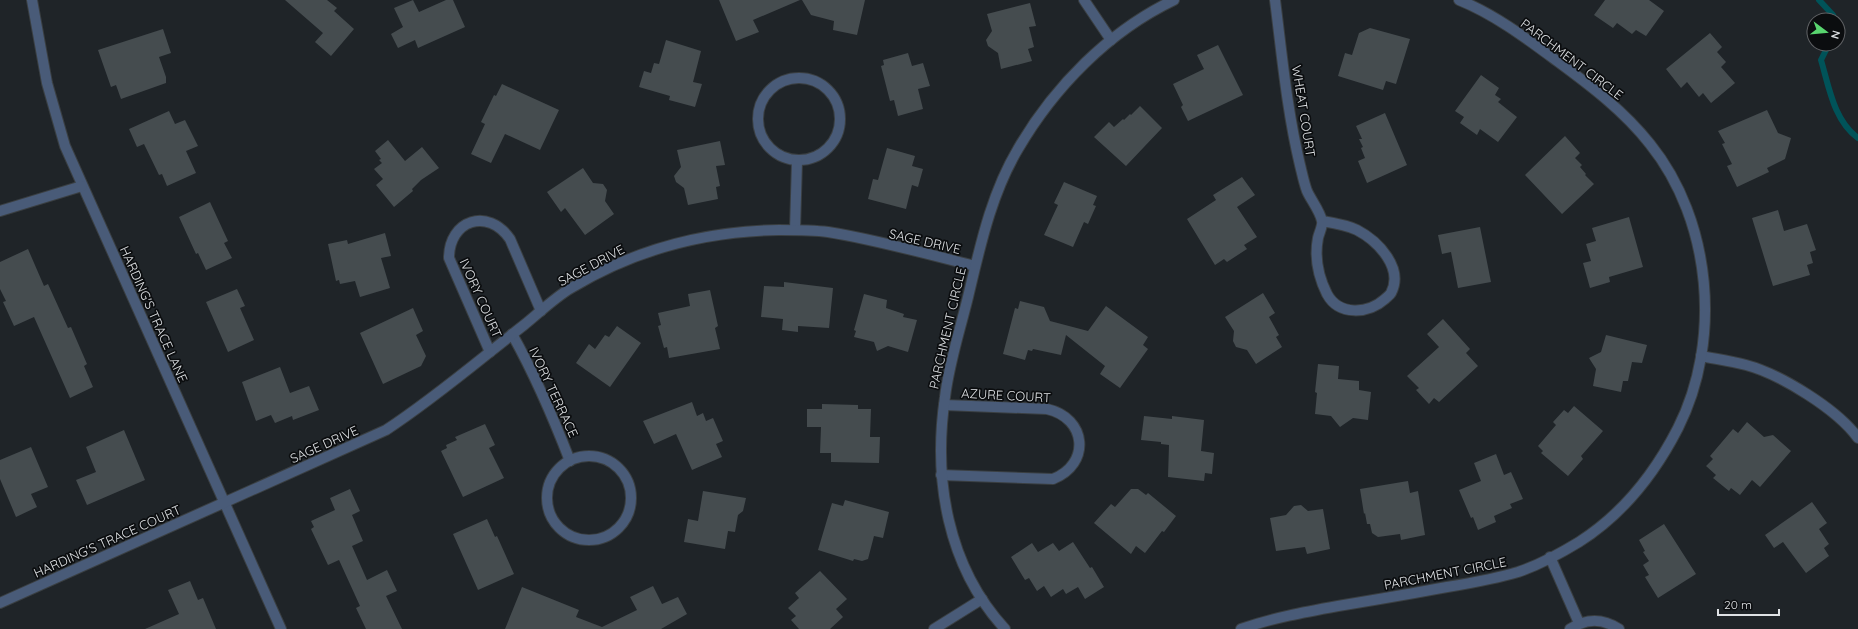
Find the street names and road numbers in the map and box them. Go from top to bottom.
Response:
street label: PARCHMENT CIRCLE [1518,15,1626,103]
street label: WHEAT COURT [1289,64,1319,158]
street label: SAGE DRIVE [888,225,962,257]
street label: SAGE DRIVE [555,241,627,289]
street label: HARDING'S TRACE LANE [117,243,191,385]
street label: IVORY COURT [456,256,506,340]
street label: PARCHMENT CIRCLE [925,266,969,390]
street label: IVORY TERRACE [526,344,582,440]
street label: AZURE COURT [961,385,1051,405]
street label: SAGE DRIVE [287,422,361,466]
street label: HARDING'S TRACE COURT [31,501,183,581]
street label: PARCHMENT CIRCLE [1383,553,1507,593]

